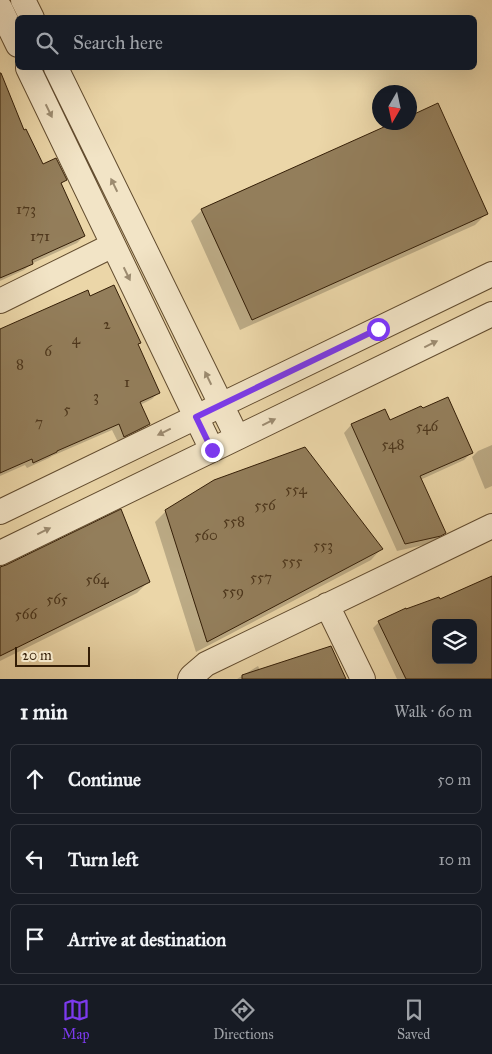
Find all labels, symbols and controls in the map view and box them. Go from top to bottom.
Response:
search box [15,15,477,70]
icon: search [33,29,61,57]
text: Search here [73,31,163,54]
north arrow [372,85,417,130]
one-way arrow [45,104,54,119]
one-way arrow [110,178,118,192]
house number: 173 [16,200,36,218]
house number: 171 [30,227,50,245]
one-way arrow [123,267,131,281]
house number: 2 [103,315,111,333]
route start [367,318,390,341]
house number: 4 [72,330,81,348]
one-way arrow [424,339,438,347]
house number: 6 [44,342,53,360]
house number: 8 [16,355,24,373]
one-way arrow [204,371,212,385]
house number: 1 [124,373,130,391]
house number: 3 [93,387,99,405]
house number: 5 [64,400,71,418]
house number: 7 [35,413,43,431]
house number: 546 [416,417,440,435]
one-way arrow [262,418,276,426]
one-way arrow [157,428,172,436]
house number: 548 [382,435,404,453]
route end [201,439,224,462]
house number: 554 [285,480,308,498]
house number: 556 [254,496,277,514]
house number: 558 [223,512,245,530]
house number: 560 [194,526,218,544]
one-way arrow [37,527,51,535]
house number: 553 [313,536,333,554]
house number: 555 [282,552,302,570]
house number: 557 [250,568,272,586]
house number: 564 [85,570,109,588]
house number: 559 [222,582,244,600]
house number: 565 [46,590,68,608]
house number: 566 [15,605,38,623]
map controls [432,619,477,664]
button: layers [432,619,477,664]
scale bar [15,644,90,667]
text: 20 m [22,647,52,664]
text: 1 min [20,699,68,725]
text: Walk · 60 m [394,702,472,721]
icon: ahead [21,765,49,793]
text: Continue [68,768,141,791]
text: 50 m [437,770,471,789]
icon: left [21,845,49,873]
text: Turn left [68,848,138,871]
text: 10 m [439,850,471,869]
icon: arrive [21,925,49,953]
text: Arrive at destination [68,928,226,951]
tab: Map [62,996,90,1043]
tab: Directions [213,996,274,1043]
tab: Saved [397,996,430,1043]

